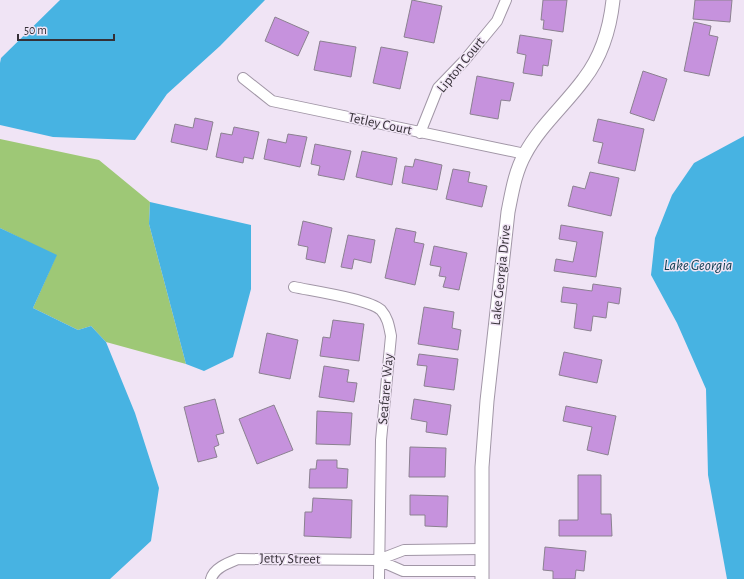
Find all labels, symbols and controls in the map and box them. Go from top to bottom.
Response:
scale bar [18,16,114,42]
text: 50 m [24,24,47,36]
street label: Lipton Court [435,34,488,95]
street label: Tetley Court [347,110,414,138]
street label: Lake Georgia Drive [489,224,513,326]
water label: Lake Georgia [664,258,732,273]
street label: Seafarer Way [376,353,396,425]
street label: Jetty Street [260,551,321,567]

